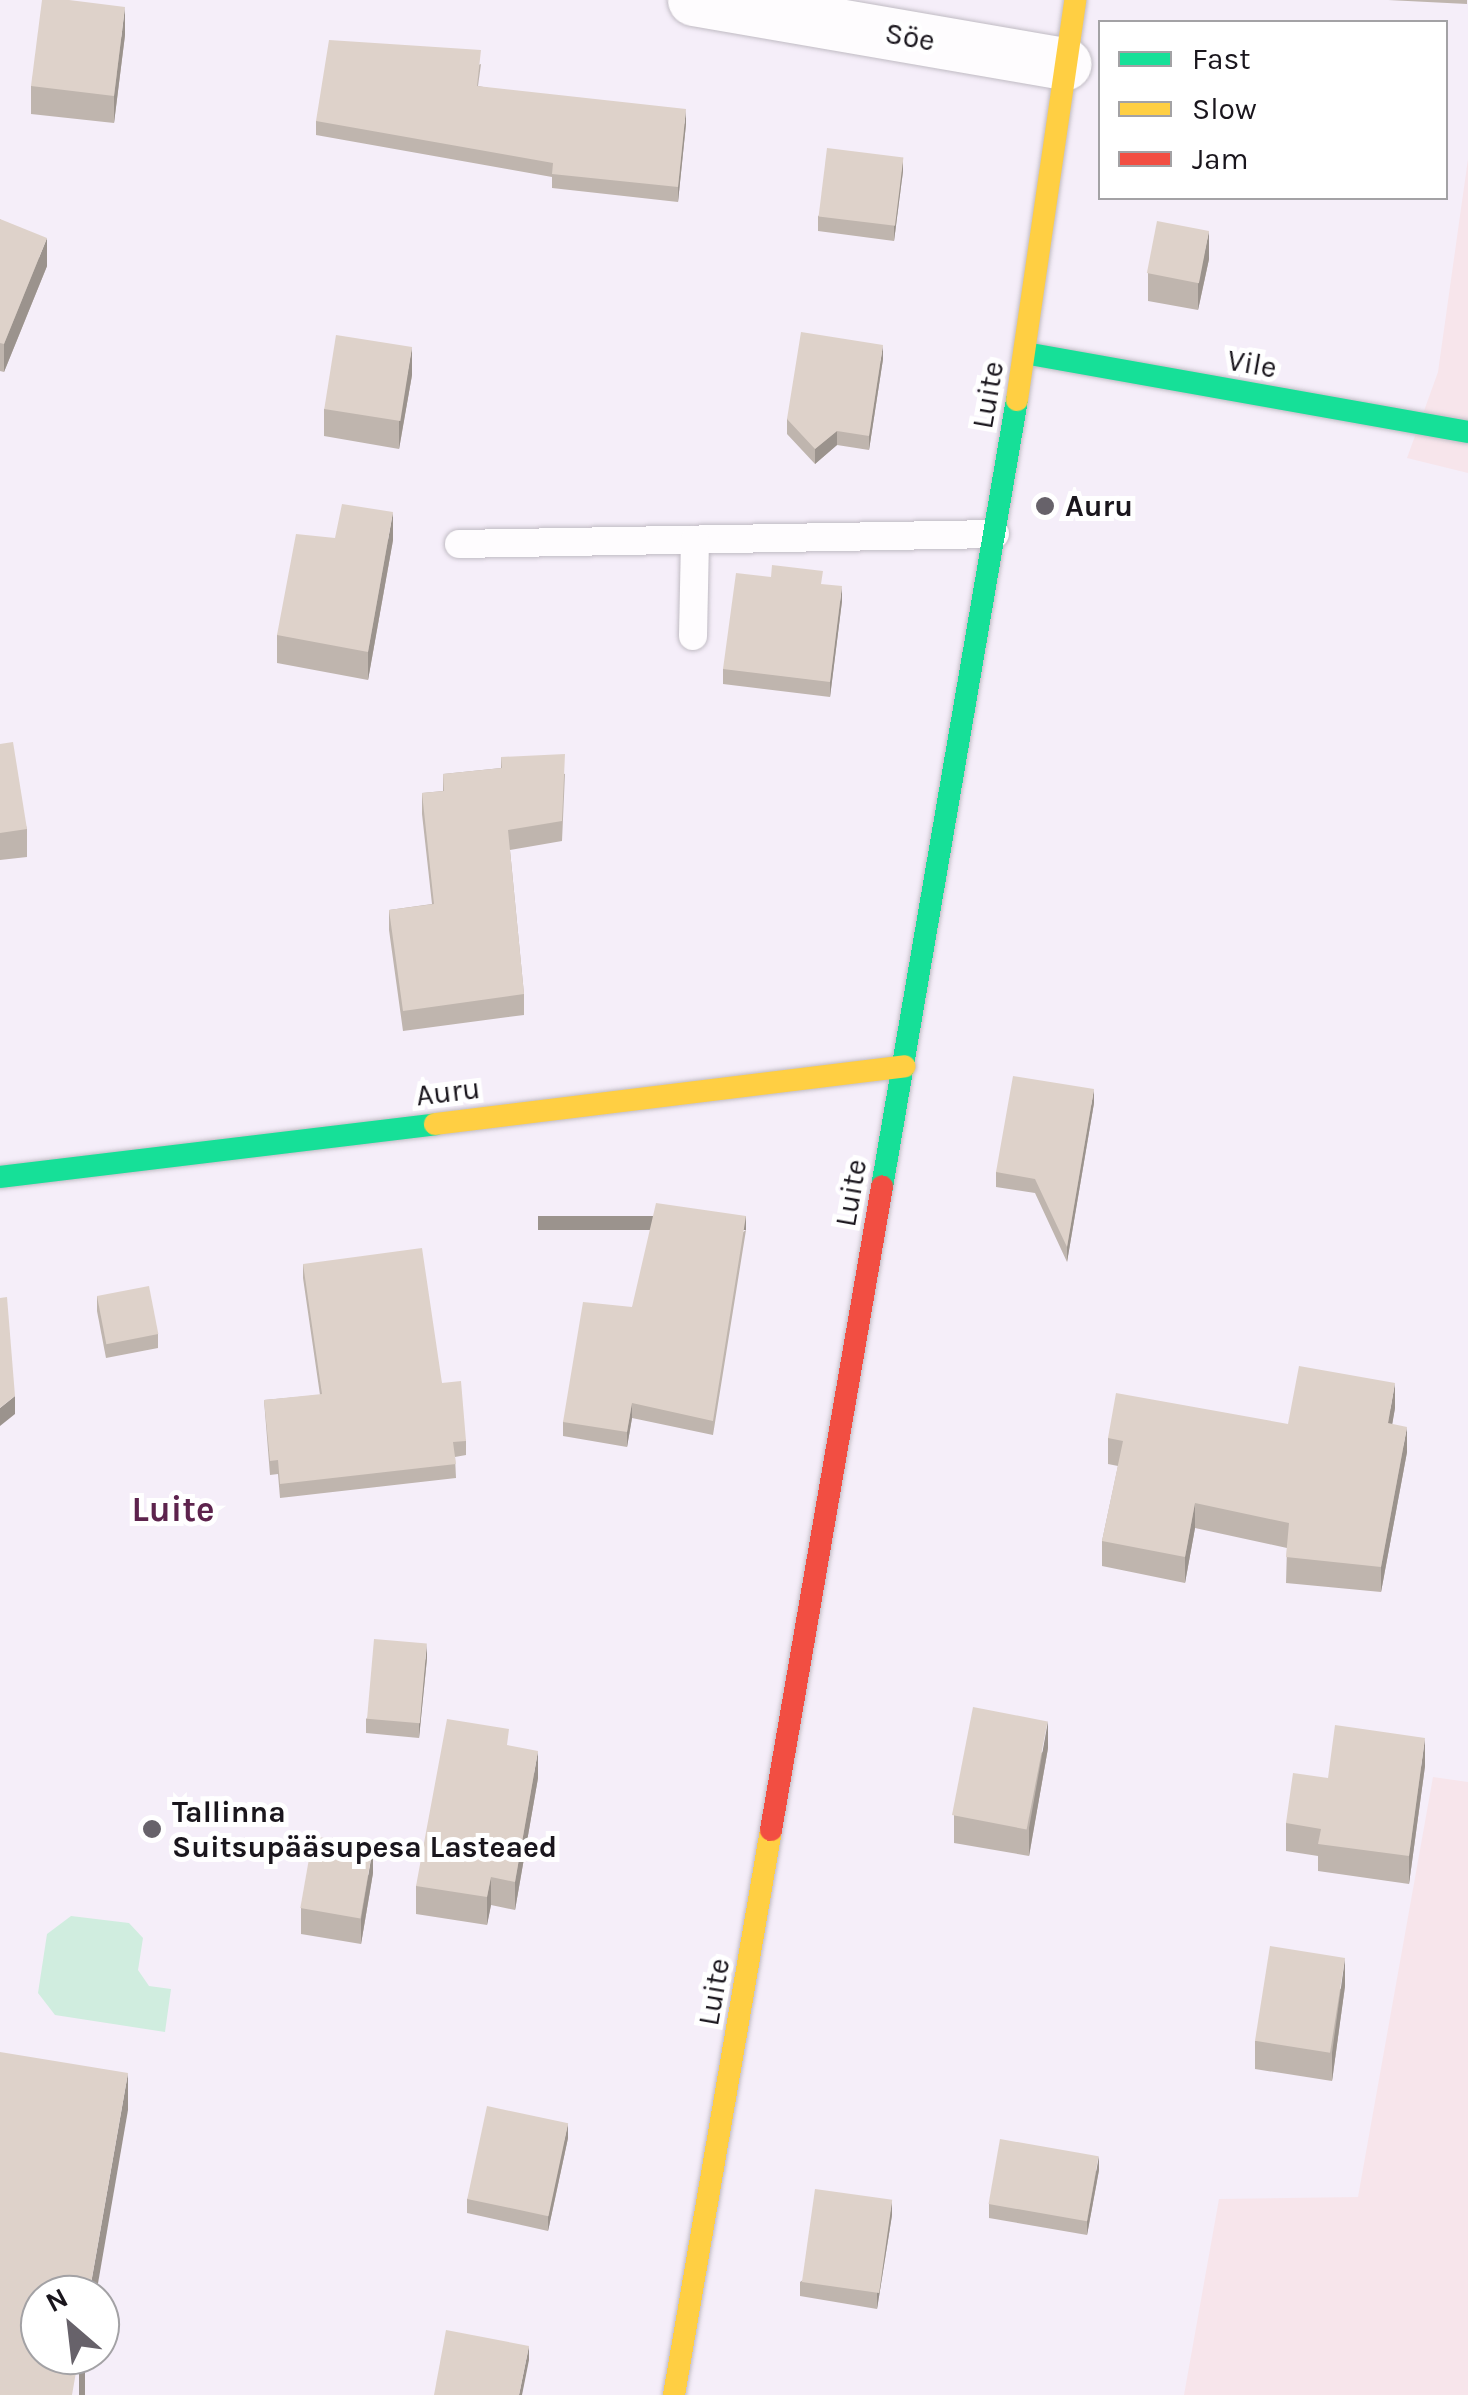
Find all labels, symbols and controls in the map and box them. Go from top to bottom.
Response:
street label: Söe [882,15,938,59]
legend [1098,20,1448,200]
text: Fast [1192,41,1251,77]
text: Slow [1192,91,1257,127]
text: Jam [1192,141,1249,177]
street label: Vile [1224,342,1280,386]
street label: Luite [964,358,1012,432]
place label: Auru [1065,488,1133,524]
marker: Auru [1034,495,1056,517]
street label: Auru [414,1070,482,1114]
street label: Luite [827,1156,875,1230]
district label: Luite [131,1489,215,1531]
place label: Tallinna Suitsupääsupesa Lasteaed [172,1794,557,1864]
marker: Tallinna Suitsupääsupesa Lasteaed [141,1818,163,1840]
street label: Luite [690,1955,738,2029]
north arrow [20,2275,120,2375]
text: N [40,2281,73,2319]

